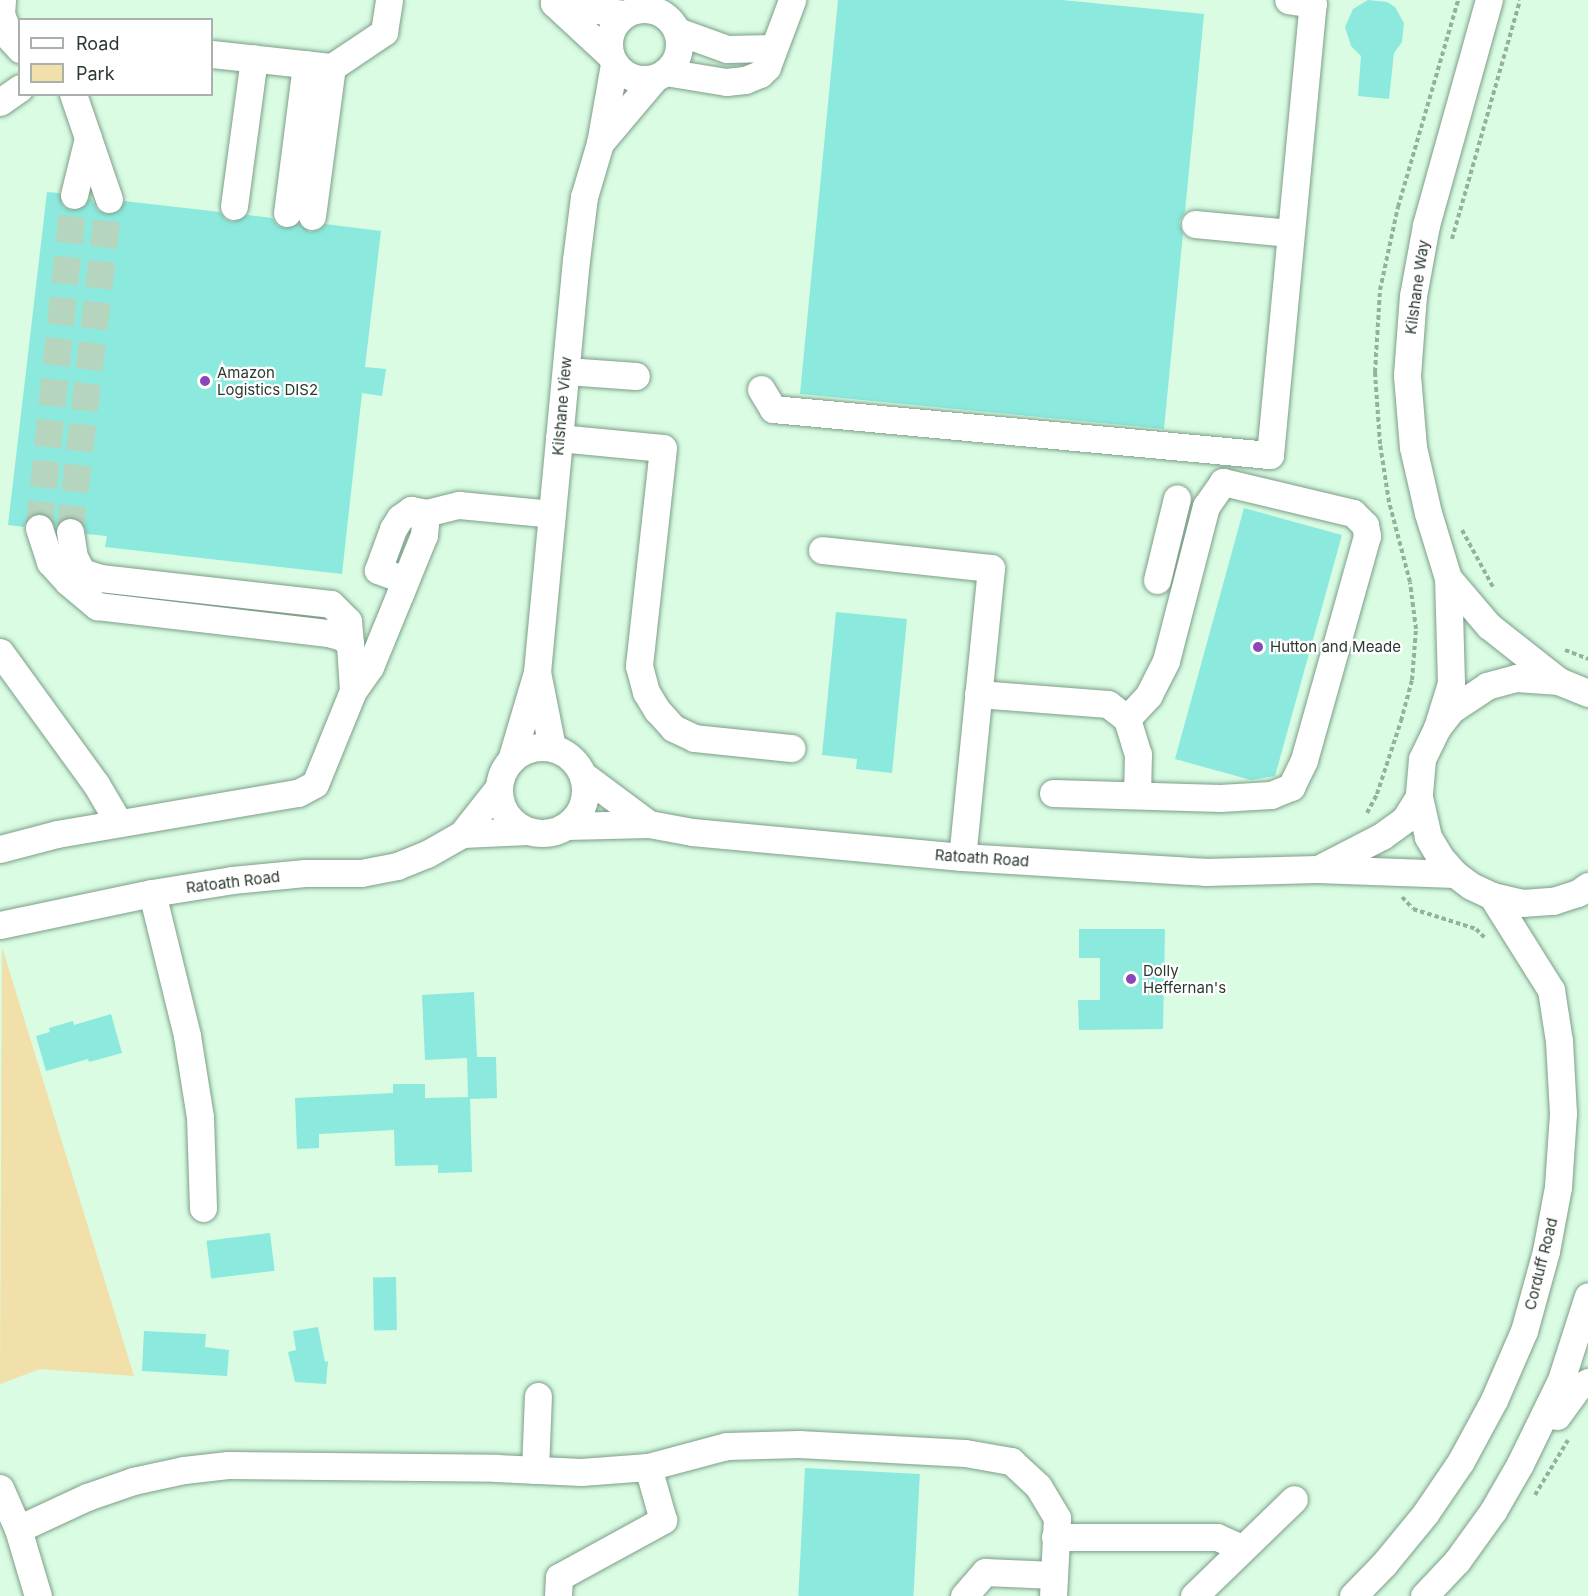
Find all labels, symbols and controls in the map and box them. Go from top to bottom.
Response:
legend [18,18,213,96]
text: Road [76,33,119,54]
text: Park [76,63,115,84]
street label: Kilshane Way [1401,239,1433,335]
street label: Kilshane View [549,356,575,456]
place label: Amazon Logistics DIS2 [217,363,318,398]
marker: Amazon Logistics DIS2 [198,374,212,388]
place label: Hutton and Meade [1270,638,1401,656]
marker: Hutton and Meade [1251,640,1265,654]
street label: Ratoath Road [934,846,1030,870]
street label: Ratoath Road [185,867,281,897]
place label: Dolly Heffernan's [1143,961,1226,996]
marker: Dolly Heffernan's [1124,972,1138,986]
street label: Corduff Road [1521,1216,1561,1312]

